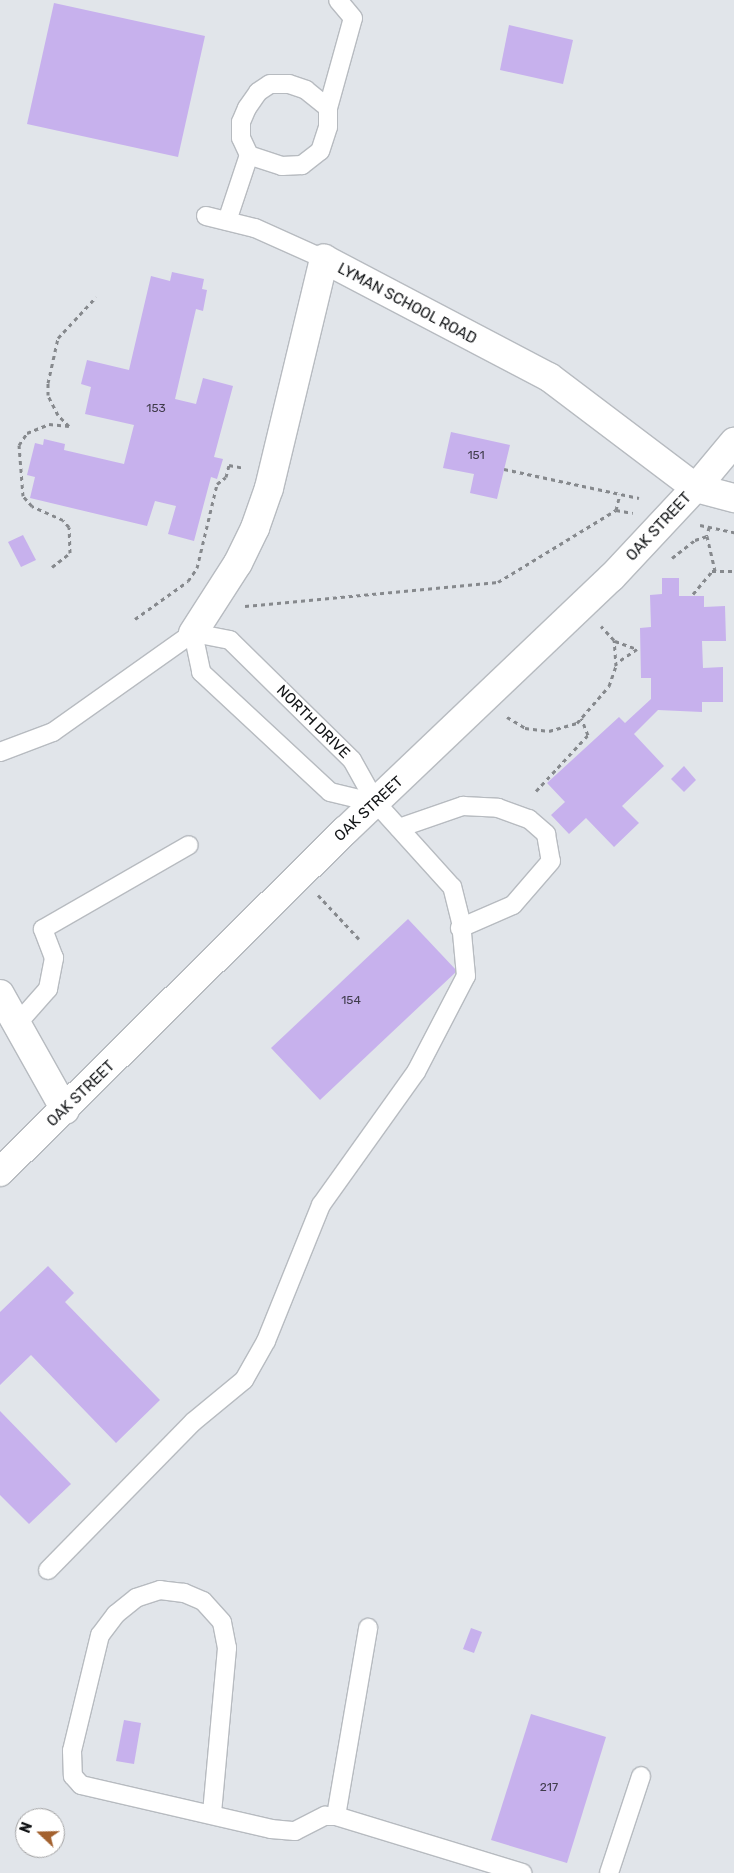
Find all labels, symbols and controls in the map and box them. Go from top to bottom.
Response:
street label: LYMAN SCHOOL ROAD [334,260,480,348]
house number: 153 [146,402,166,416]
house number: 151 [467,449,485,463]
street label: OAK STREET [623,489,695,565]
street label: NORTH DRIVE [273,682,353,762]
street label: OAK STREET [331,773,407,845]
house number: 154 [341,994,361,1008]
street label: OAK STREET [43,1057,119,1131]
house number: 217 [540,1781,558,1795]
north arrow [15,1808,65,1858]
text: N [17,1820,36,1836]

